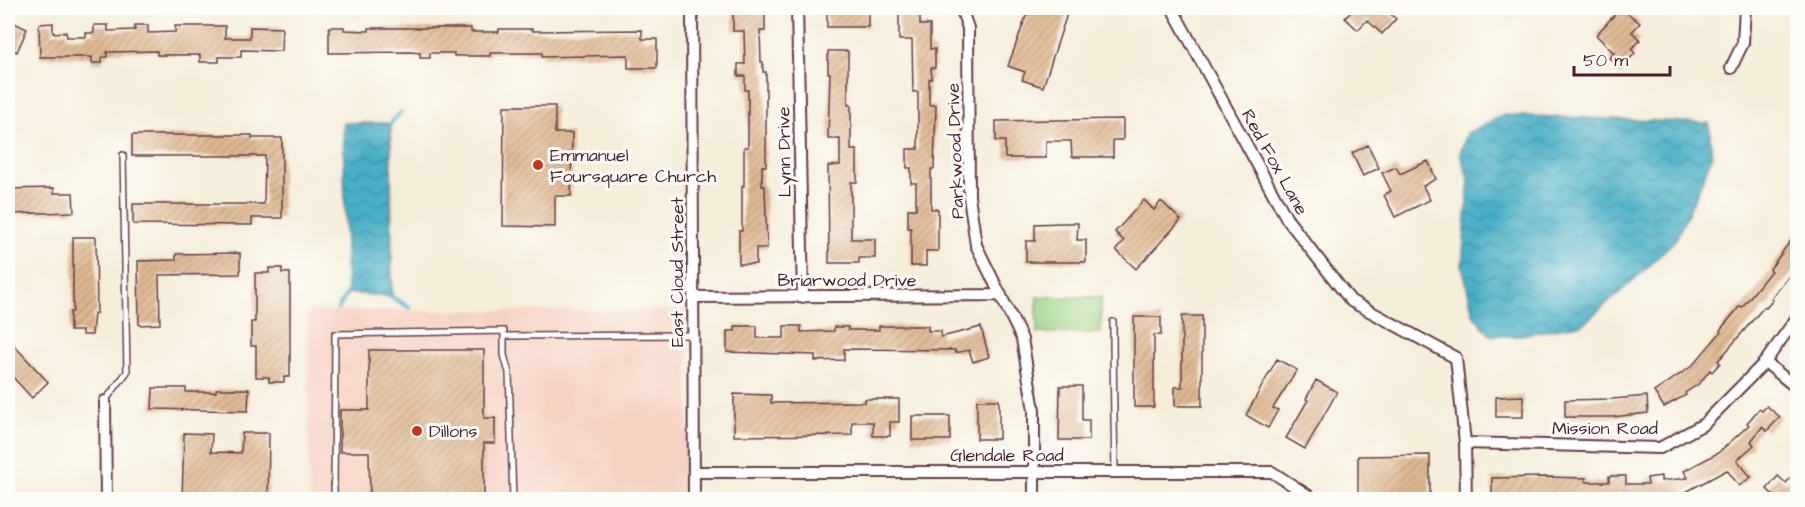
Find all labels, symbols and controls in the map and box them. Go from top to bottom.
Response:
scale bar [1574,39,1670,77]
text: 50 m [1583,48,1628,73]
street label: Parkwood Drive [941,82,970,220]
street label: Red Fox Lane [1235,105,1314,220]
street label: Lynn Drive [771,106,799,198]
place label: Emmanuel Foursquare Church [550,143,716,189]
marker: Emmanuel Foursquare Church [531,158,545,172]
street label: East Cloud Street [665,196,690,347]
street label: Briarwood Drive [777,268,917,293]
street label: Mission Road [1552,416,1658,441]
place label: Dillons [429,419,477,444]
marker: Dillons [410,424,424,438]
street label: Glendale Road [950,443,1064,468]

